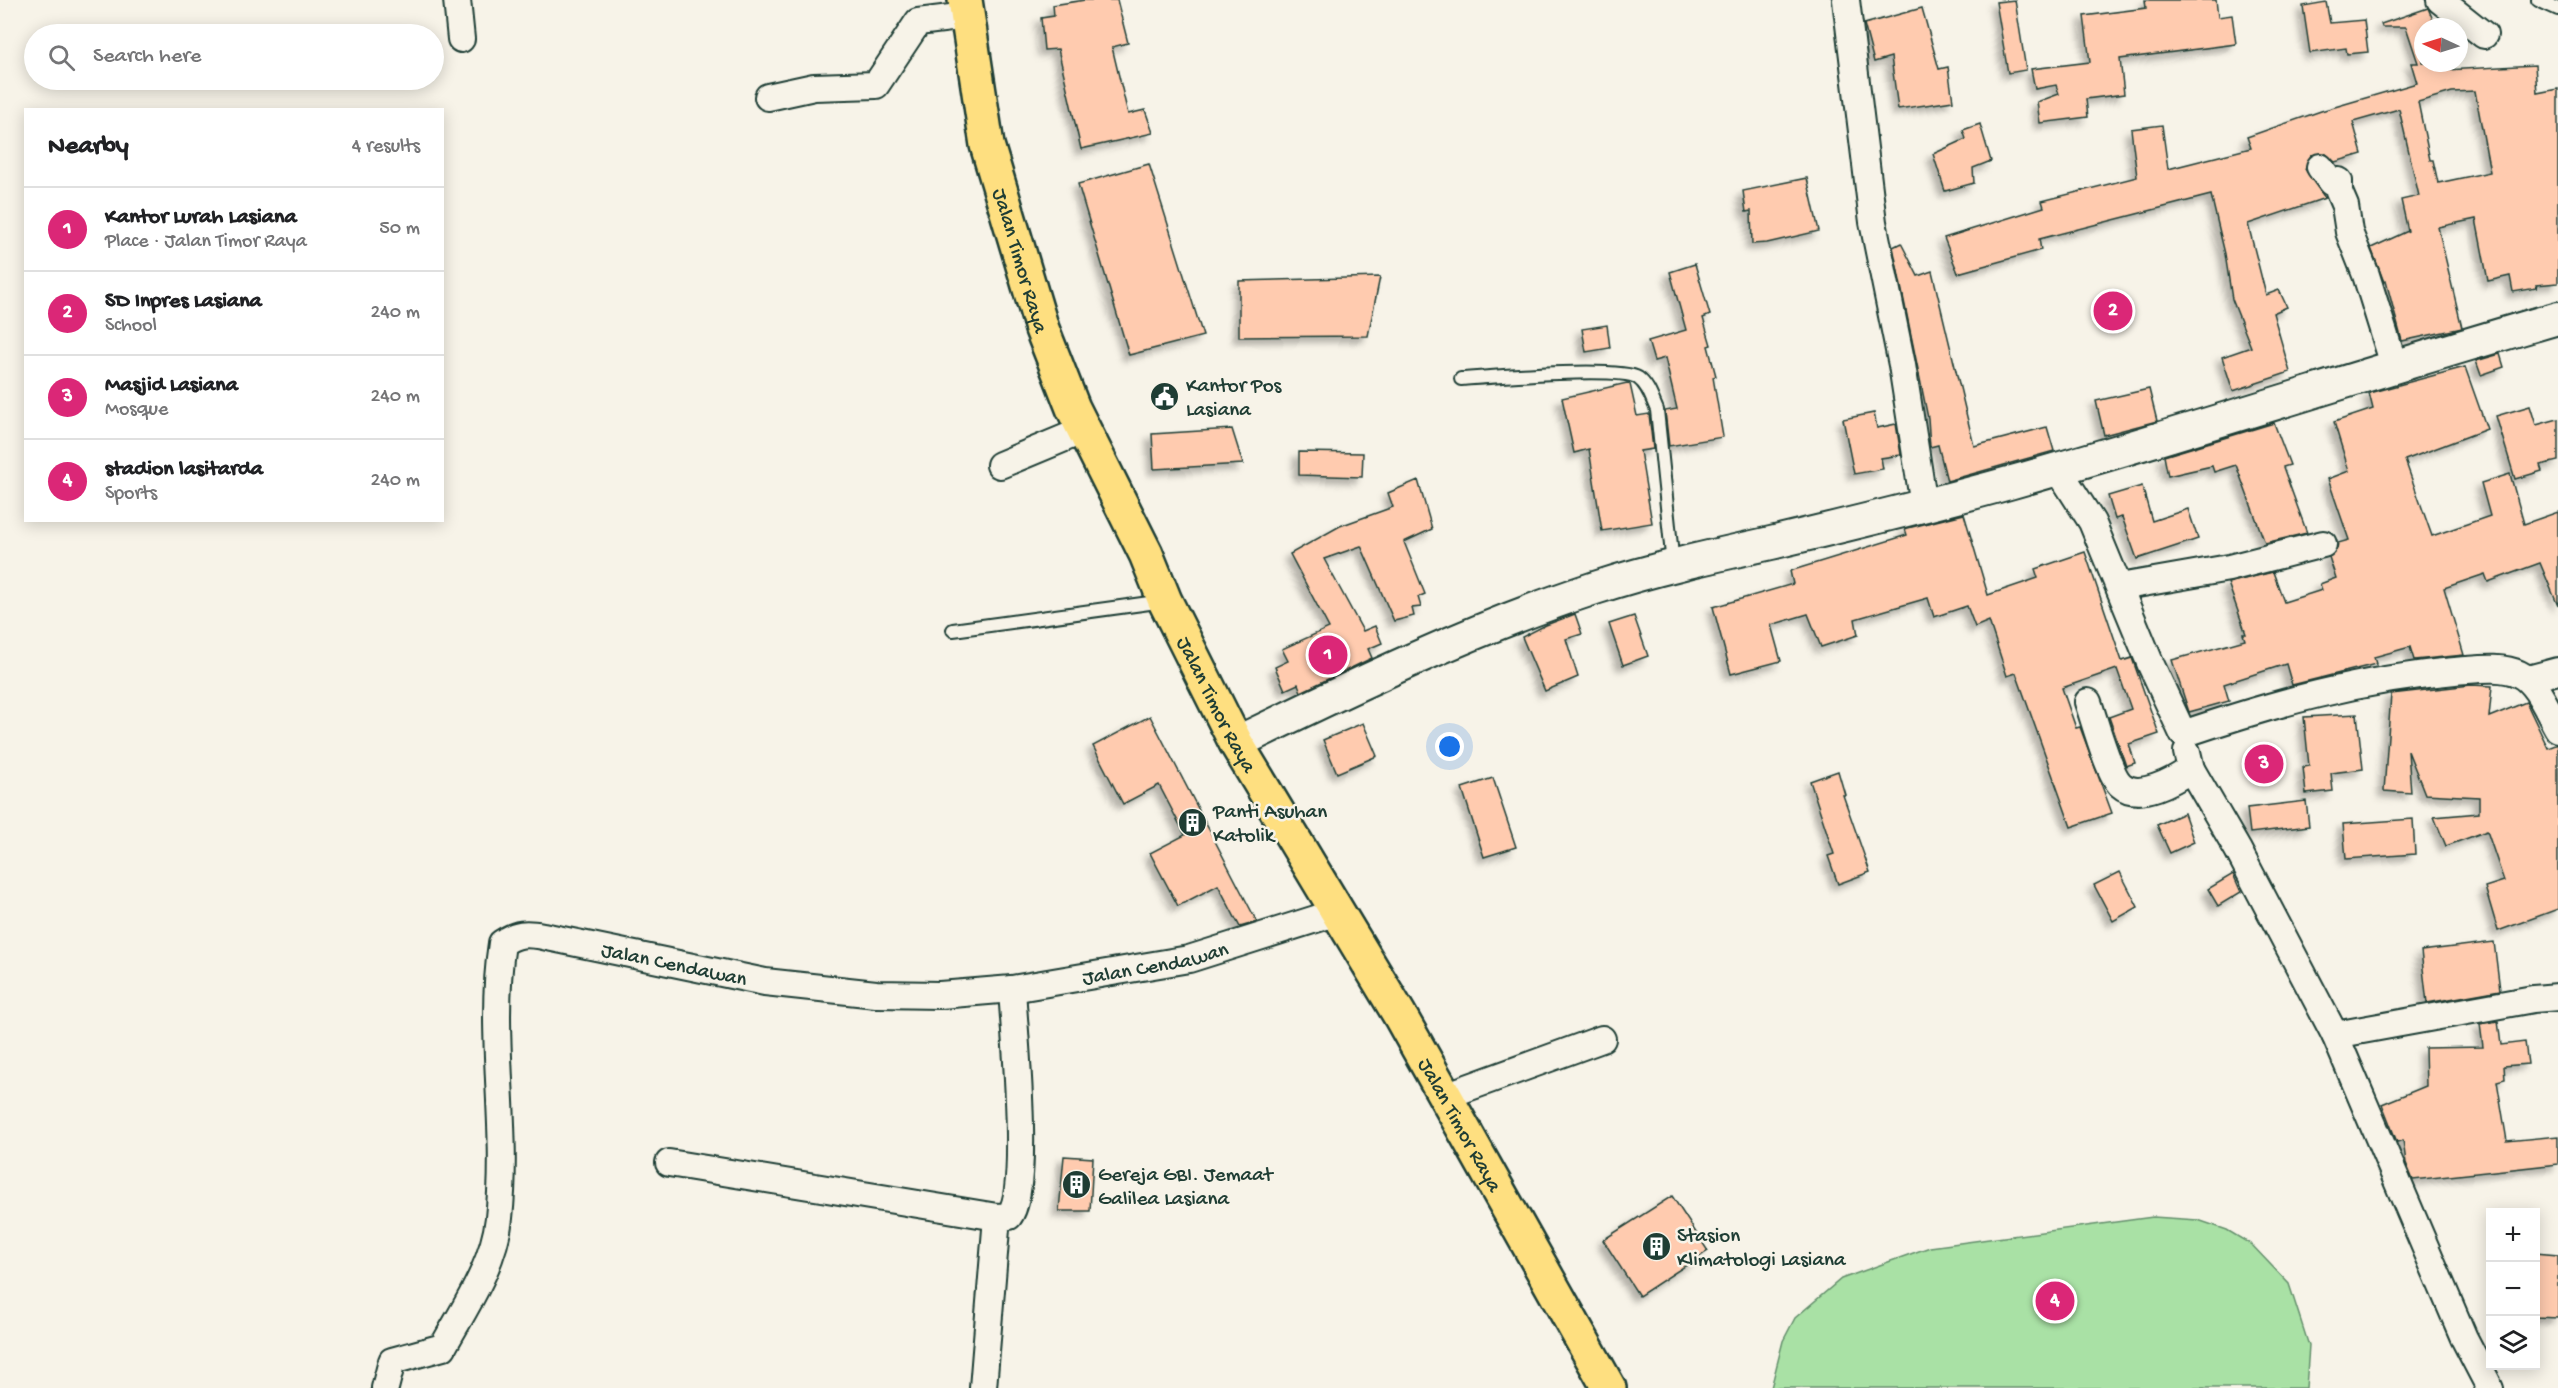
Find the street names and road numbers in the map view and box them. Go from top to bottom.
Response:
street label: Jalan Timor Raya [985,186,1052,338]
street label: Jalan Timor Raya [1169,633,1261,779]
street label: Jalan Cendawan [1081,938,1232,993]
street label: Jalan Cendawan [599,939,749,994]
street label: Jalan Timor Raya [1410,1055,1506,1199]

